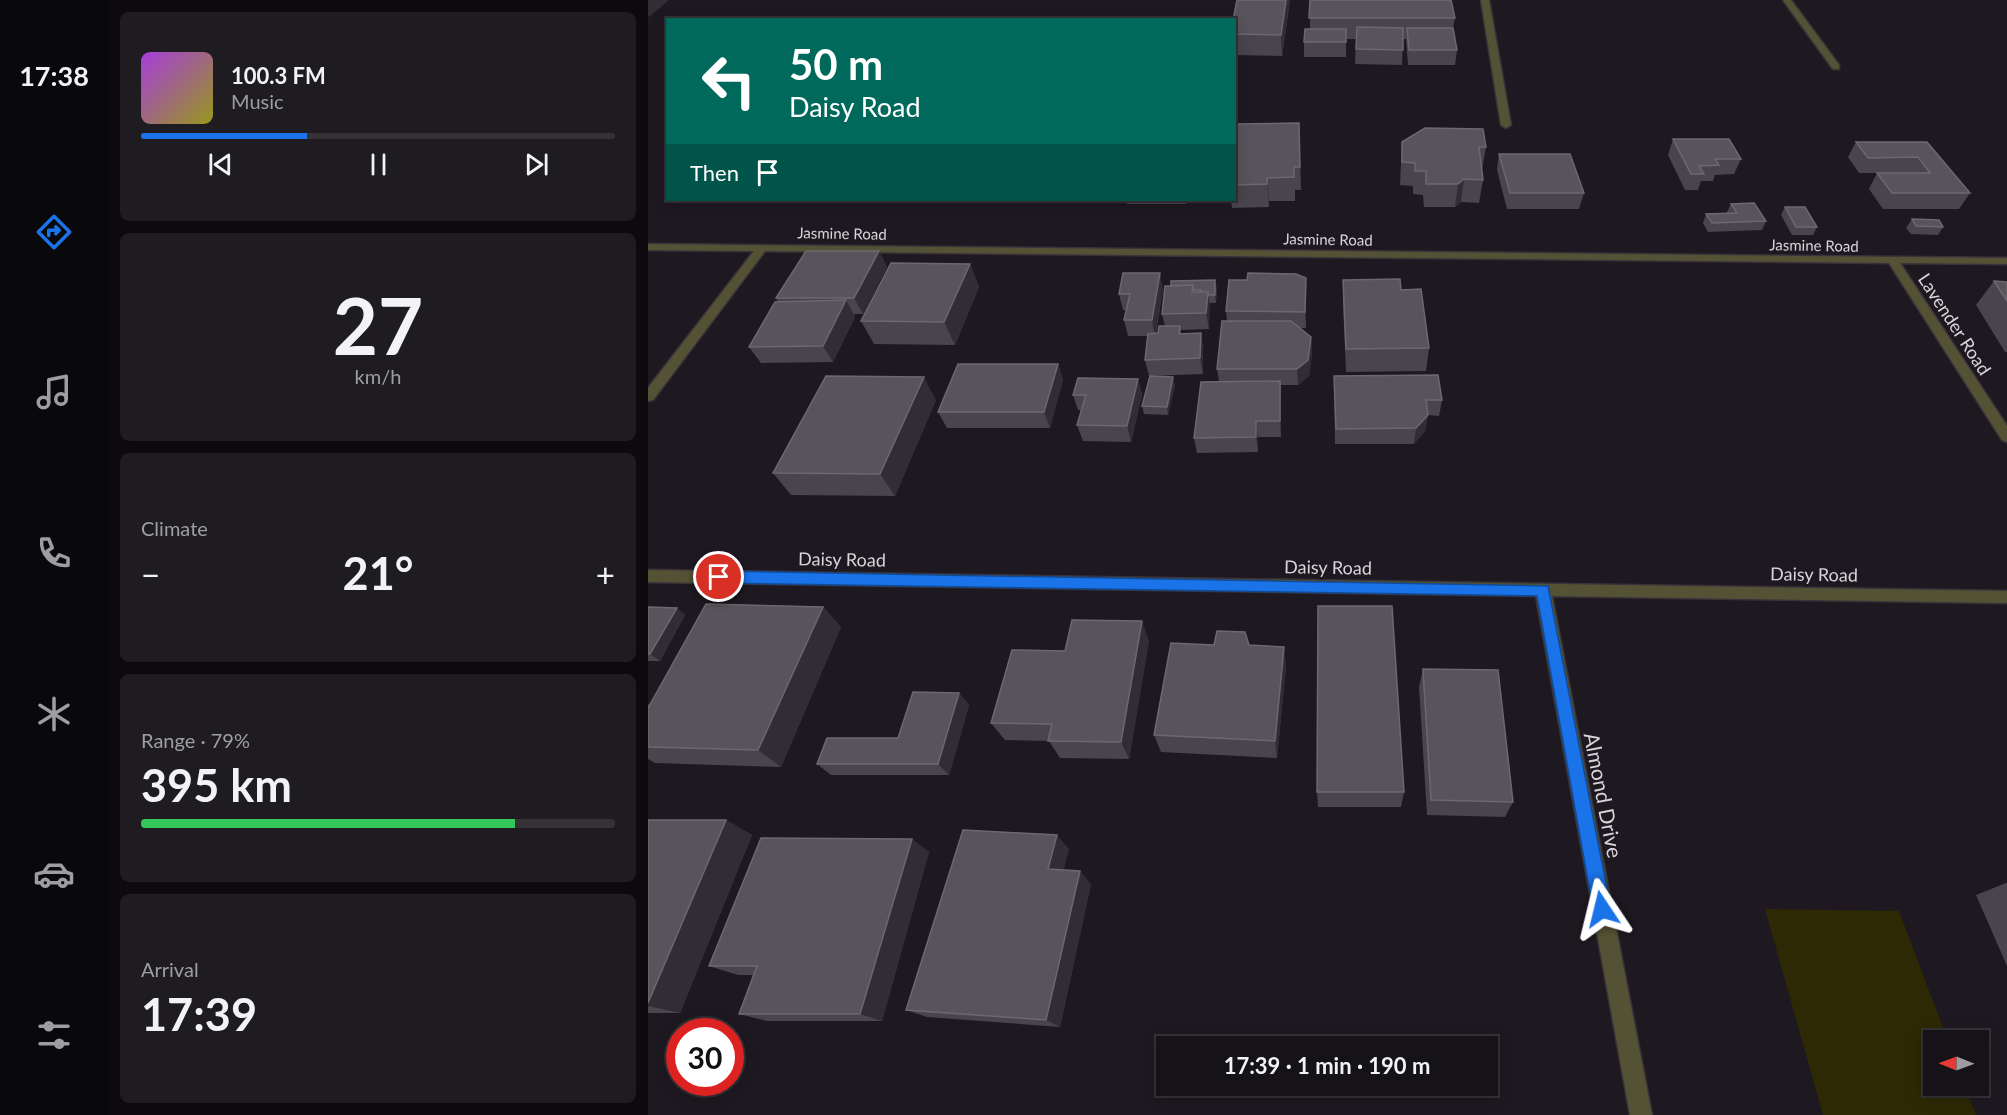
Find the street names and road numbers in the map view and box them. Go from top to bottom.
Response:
street label: Jasmine Road [797,223,887,243]
street label: Jasmine Road [1283,229,1373,249]
street label: Jasmine Road [1769,235,1859,255]
street label: Lavender Road [1914,269,1996,379]
street label: Daisy Road [798,547,886,571]
street label: Daisy Road [1284,555,1372,579]
street label: Daisy Road [1770,562,1858,586]
street label: Almond Drive [1580,730,1628,860]

